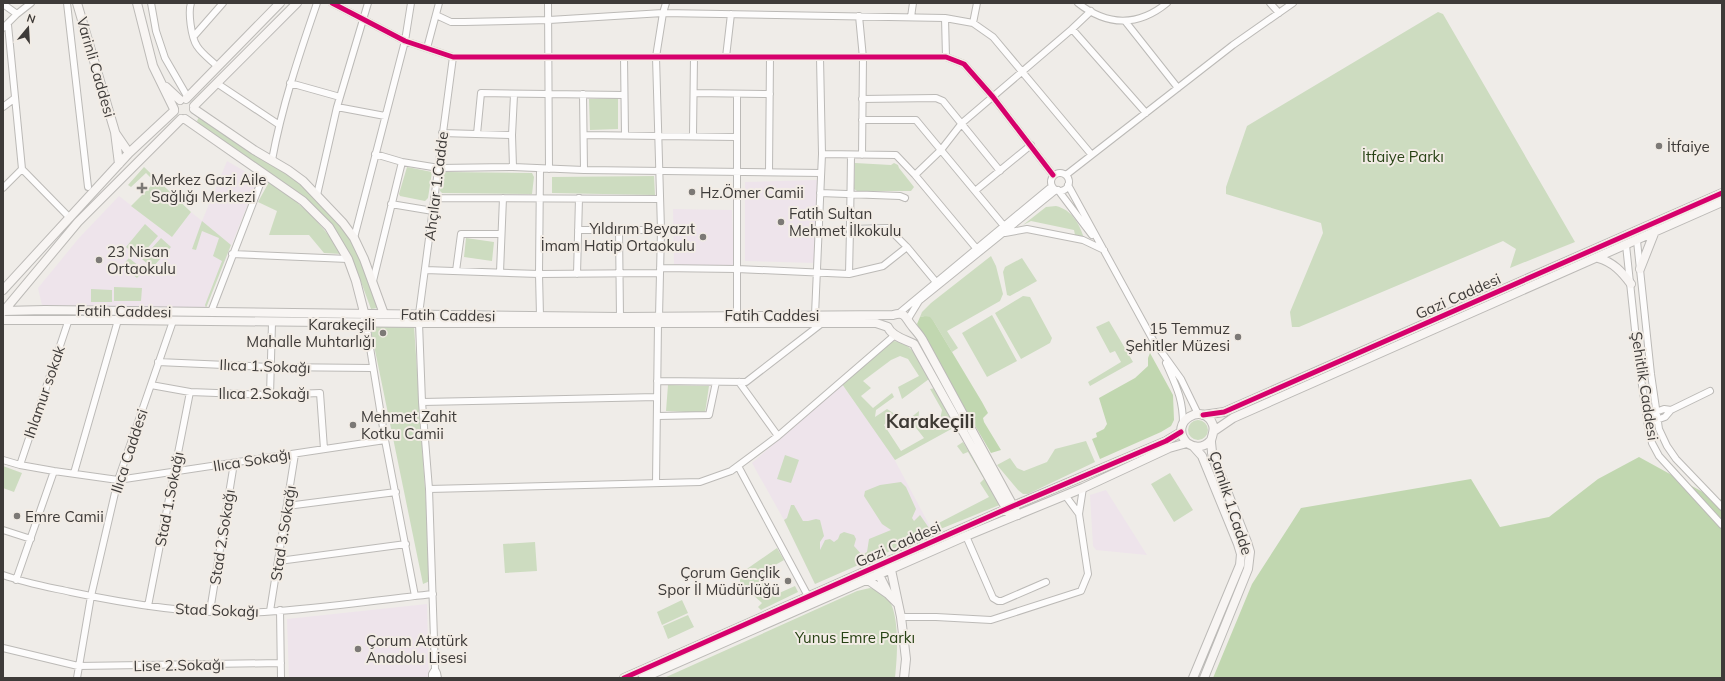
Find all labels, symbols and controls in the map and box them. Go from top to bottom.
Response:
north arrow [8,8,48,48]
text: N [25,11,37,26]
street label: Varinli Caddesi [73,15,119,119]
street label: Ahçılar 1.Cadde [420,130,452,242]
place label: İtfaiye [1667,137,1710,156]
marker: İtfaiye [1654,141,1664,151]
park label: İtfaiye Parkı [1362,147,1444,166]
place label: Merkez Gazi Aile Sağlığı Merkezi [151,170,266,206]
marker: Merkez Gazi Aile Sağlığı Merkezi [136,182,148,194]
place label: Hz.Ömer Camii [700,183,804,202]
marker: Hz.Ömer Camii [687,187,697,197]
place label: Fatih Sultan Mehmet İlkokulu [789,204,901,240]
marker: Fatih Sultan Mehmet İlkokulu [776,217,786,227]
place label: Yıldırım Beyazıt İmam Hatip Ortaokulu [541,219,695,255]
marker: Yıldırım Beyazıt İmam Hatip Ortaokulu [698,232,708,242]
place label: 23 Nisan Ortaokulu [107,242,176,278]
marker: 23 Nisan Ortaokulu [94,255,104,265]
street label: Gazi Caddesi [1412,269,1504,323]
street label: Fatih Caddesi [76,301,172,321]
street label: Fatih Caddesi [400,305,496,325]
street label: Fatih Caddesi [725,306,819,325]
place label: Karakeçili Mahalle Muhtarlığı [246,315,375,351]
place label: 15 Temmuz Şehitler Müzesi [1125,319,1230,355]
marker: Karakeçili Mahalle Muhtarlığı [378,328,388,338]
street label: Şehitlik Caddesi [1627,330,1663,442]
marker: 15 Temmuz Şehitler Müzesi [1233,332,1243,342]
street label: Ihlamur sokak [19,343,69,441]
street label: Ilıca 1.Sokağı [219,355,311,377]
street label: Ilıca 2.Sokağı [218,384,310,403]
street label: Ilıca Caddesi [106,406,152,496]
place label: Mehmet Zahit Kotku Camii [361,407,457,443]
district label: Karakeçili [886,409,974,433]
marker: Mehmet Zahit Kotku Camii [348,420,358,430]
street label: Ilıca Sokağı [212,444,292,476]
street label: Çamlık 1.Cadde [1205,449,1257,557]
street label: Stad 1.Sokağı [150,450,188,548]
street label: Stad 3.Sokağı [266,484,300,582]
street label: Stad 2.Sokağı [205,488,239,586]
place label: Emre Camii [25,507,104,526]
marker: Emre Camii [12,511,22,521]
street label: Gazi Caddesi [852,517,944,571]
place label: Çorum Gençlik Spor İl Müdürlüğü [658,563,780,599]
marker: Çorum Gençlik Spor İl Müdürlüğü [783,576,793,586]
street label: Stad Sokağı [175,599,259,621]
park label: Yunus Emre Parkı [794,628,915,647]
place label: Çorum Atatürk Anadolu Lisesi [366,631,468,667]
marker: Çorum Atatürk Anadolu Lisesi [353,644,363,654]
street label: Lise 2.Sokağı [133,655,225,675]

